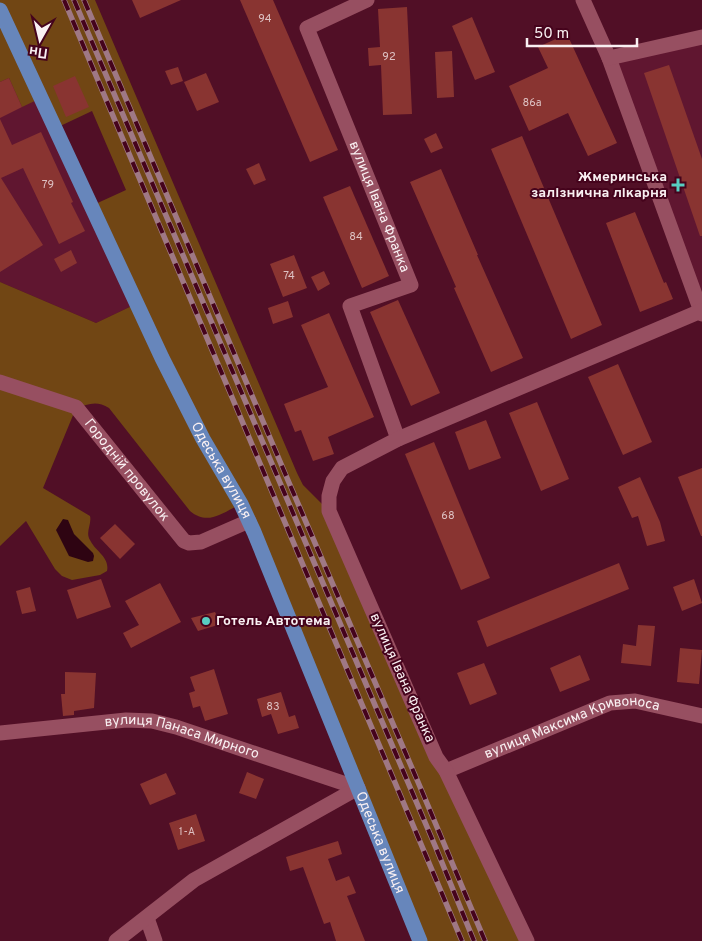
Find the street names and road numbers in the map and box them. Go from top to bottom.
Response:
street label: вулиця Івана Франка [345,139,413,275]
street label: Городній провулок [80,415,173,525]
street label: Одеська вулиця [187,419,255,521]
street label: вулиця Івана Франка [366,611,438,745]
street label: вулиця Максима Кривоноса [482,692,661,763]
street label: вулиця Панаса Мирного [104,711,262,763]
street label: Одеська вулиця [352,789,408,896]

